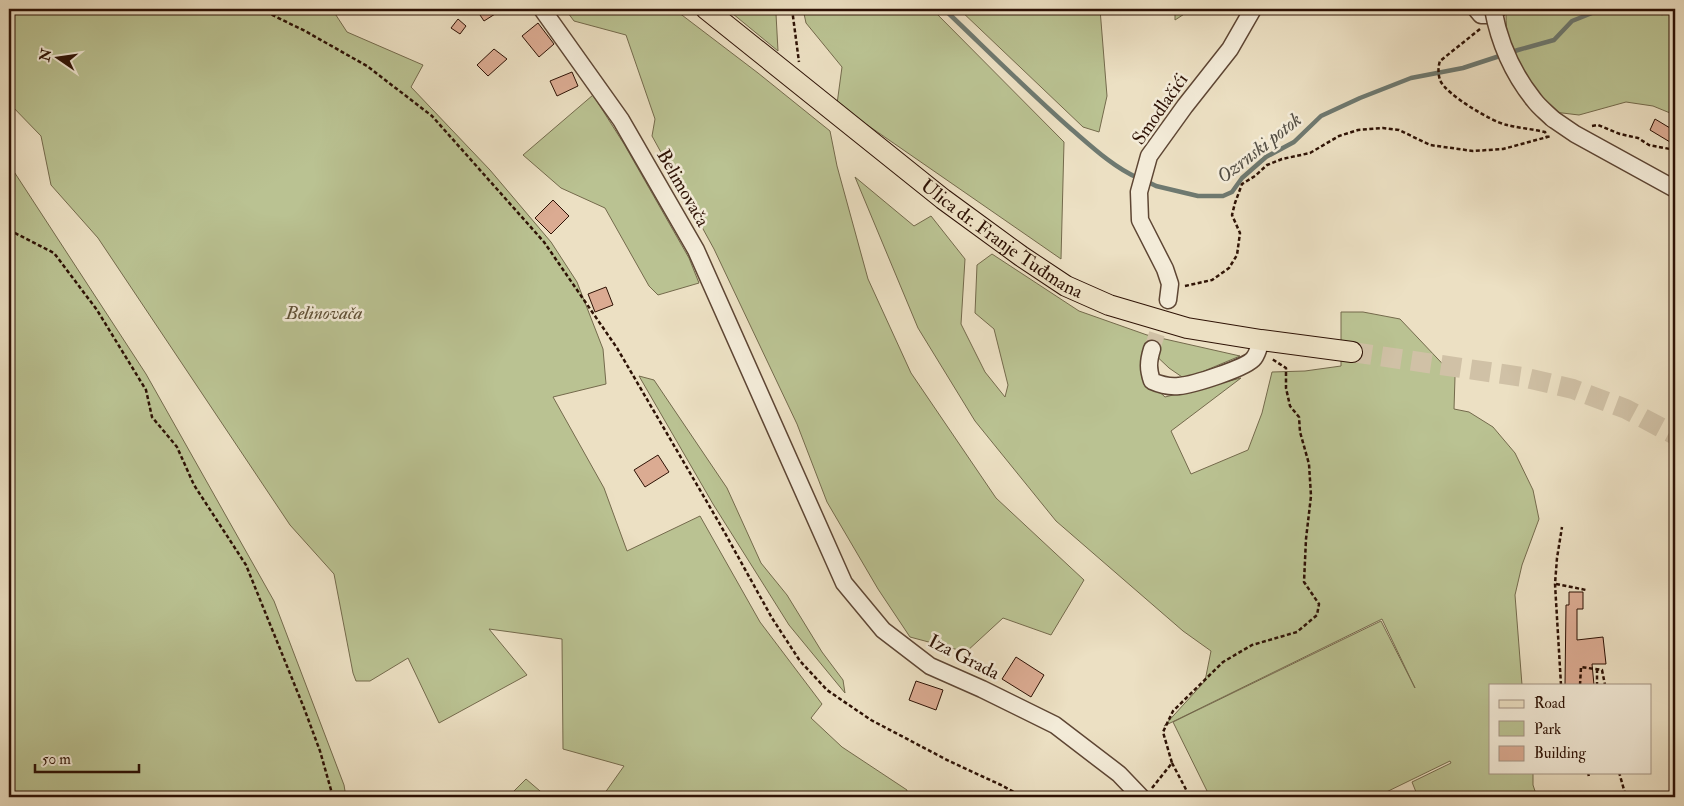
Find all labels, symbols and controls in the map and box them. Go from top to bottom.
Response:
north arrow [32,32,82,82]
text: N [36,47,56,64]
street label: Smodlačići [1127,69,1193,149]
water label: Ozrnski potok [1211,107,1307,189]
street label: Belimovača [651,145,715,231]
street label: Ulica dr. Franje Tuđmana [916,174,1087,304]
park label: Belinovača [284,301,363,325]
street label: Iza Grada [924,629,1004,685]
legend [1489,684,1652,774]
text: Road [1534,694,1566,713]
text: Park [1534,720,1561,739]
scale bar [35,741,139,773]
text: Building [1534,744,1586,763]
text: 50 m [42,750,71,769]

